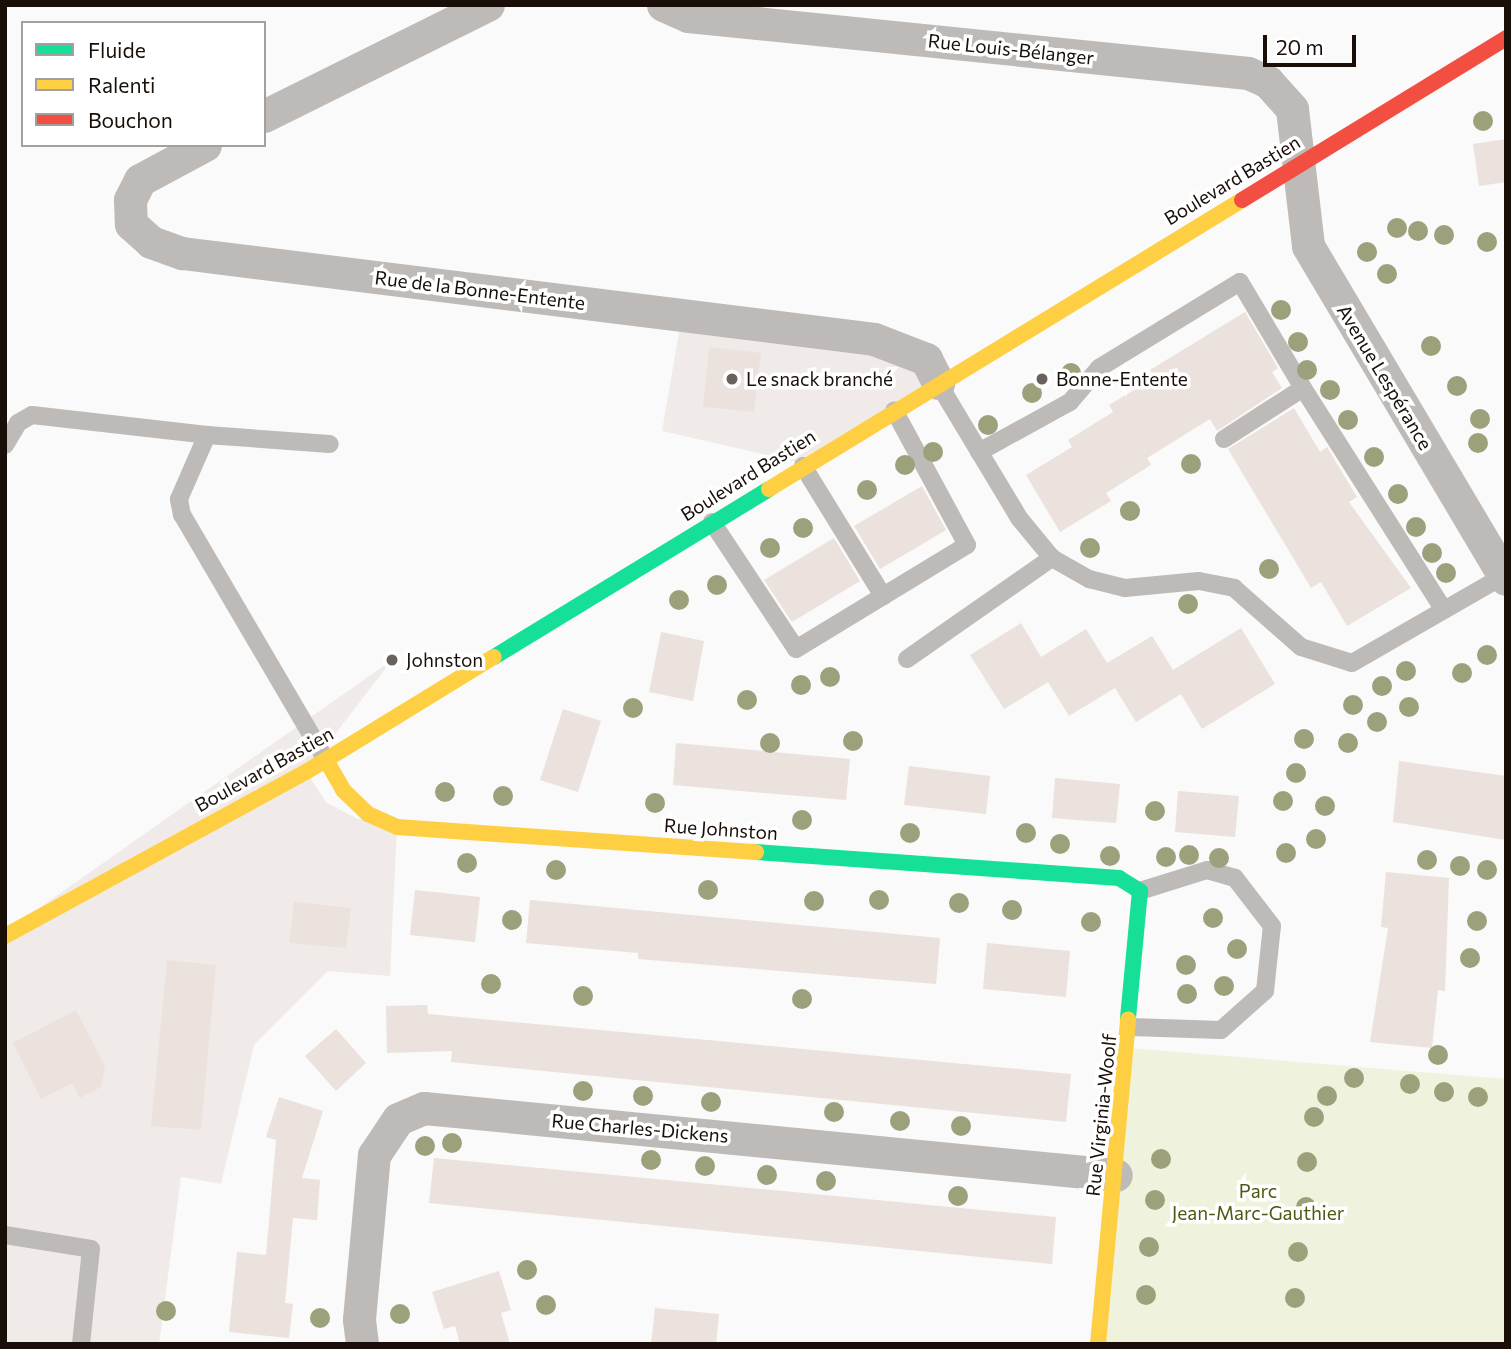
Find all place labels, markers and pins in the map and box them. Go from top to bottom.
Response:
place label: Le snack branché [746,368,893,390]
place label: Bonne-Entente [1056,368,1188,390]
marker: Le snack branché [724,371,740,387]
marker: Bonne-Entente [1034,371,1050,387]
place label: Johnston [406,649,483,671]
marker: Johnston [384,652,400,668]

